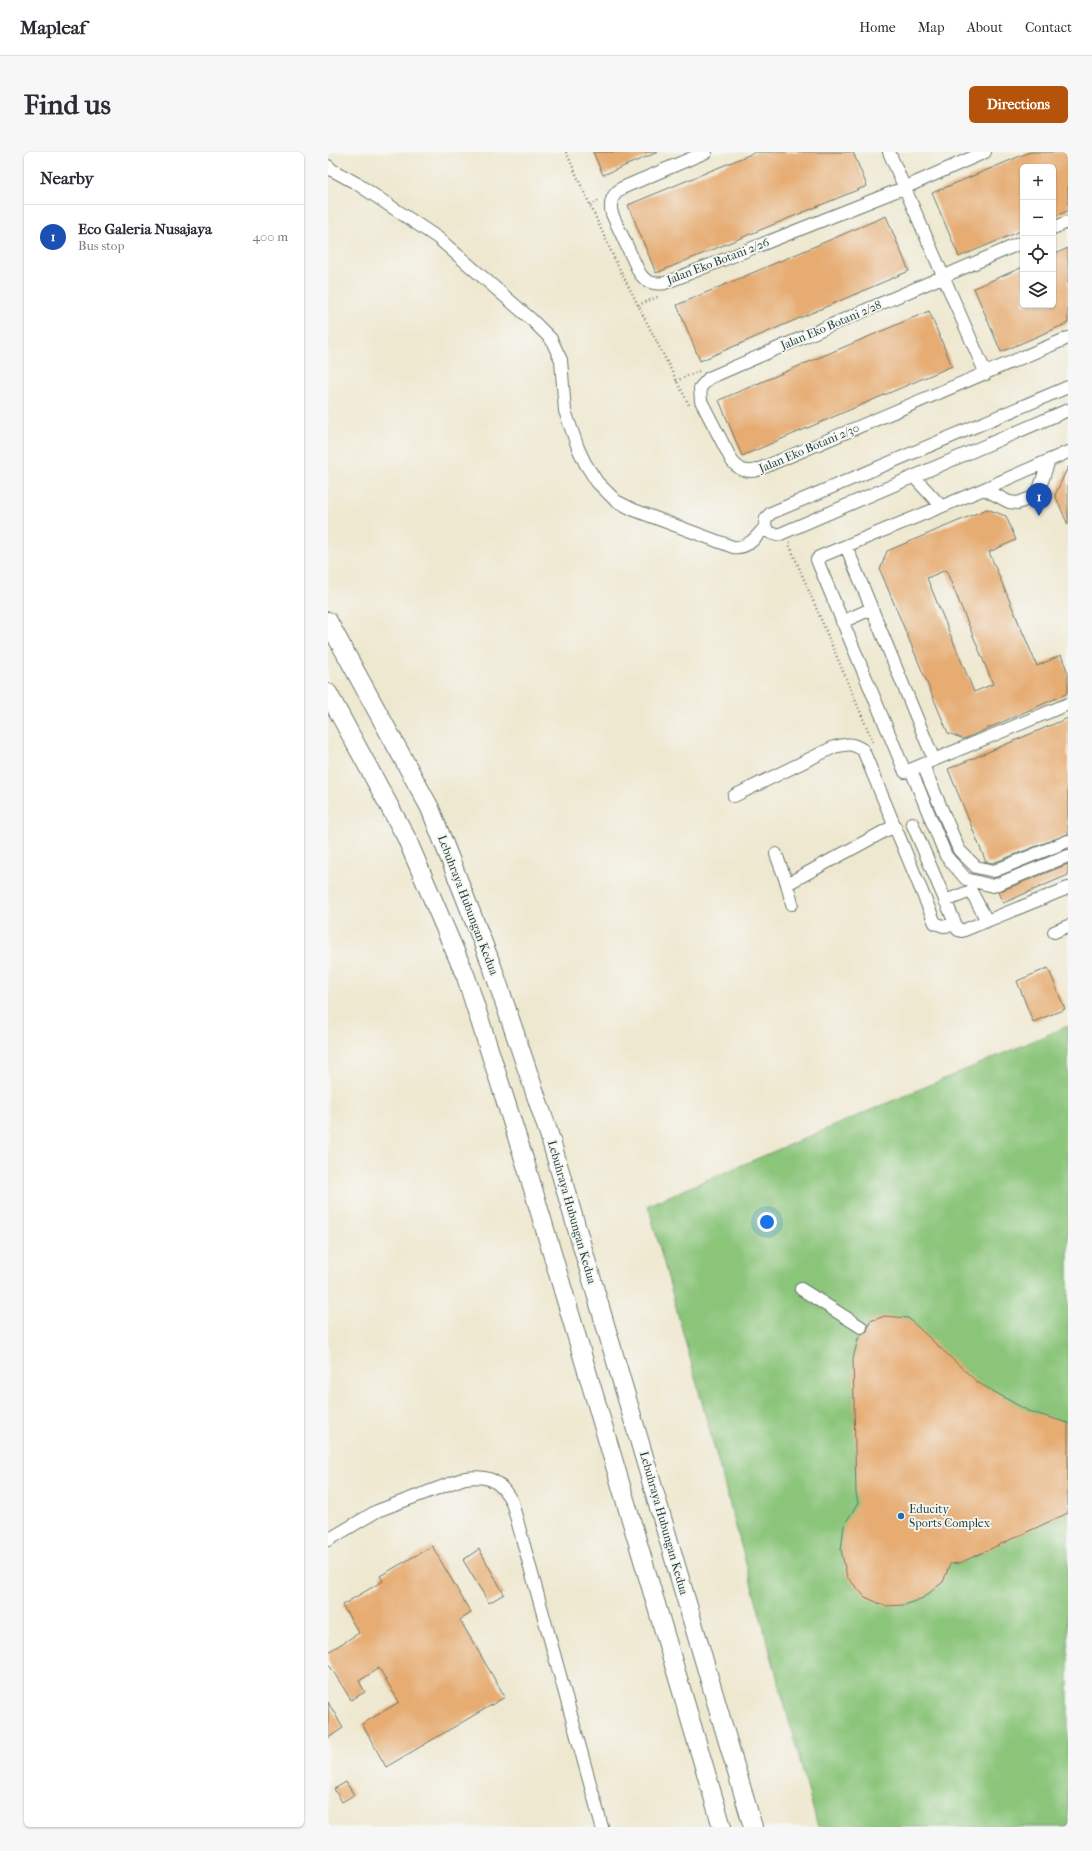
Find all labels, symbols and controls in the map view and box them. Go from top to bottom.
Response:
text: Mapleaf [20,17,86,39]
text: Home [859,19,896,36]
text: Map [918,19,945,36]
text: About [967,19,1003,36]
text: Contact [1025,19,1072,36]
button: Directions [969,86,1068,123]
text: Find us [24,88,111,121]
map controls [1020,164,1056,308]
button: + [1020,164,1056,200]
text: Nearby [40,168,94,188]
button: − [1020,200,1056,236]
text: Eco Galeria Nusajaya [78,220,212,238]
text: 1 [51,229,55,244]
text: 400 m [252,229,288,244]
street label: Jalan Eko Botani 2/26 [664,235,772,287]
button: locate [1020,236,1056,272]
text: Bus stop [78,238,124,253]
button: layers [1020,272,1056,308]
street label: Jalan Eko Botani 2/28 [778,297,884,353]
street label: Jalan Eko Botani 2/30 [756,421,861,476]
pin: 1 [1026,483,1052,516]
street label: Lebuhraya Hubungan Kedua [435,833,501,977]
street label: Lebuhraya Hubungan Kedua [545,1139,599,1286]
your location [757,1212,777,1232]
street label: Lebuhraya Hubungan Kedua [637,1450,691,1597]
place label: Educity Sports Complex [909,1502,991,1530]
marker: Educity Sports Complex [896,1511,906,1521]

